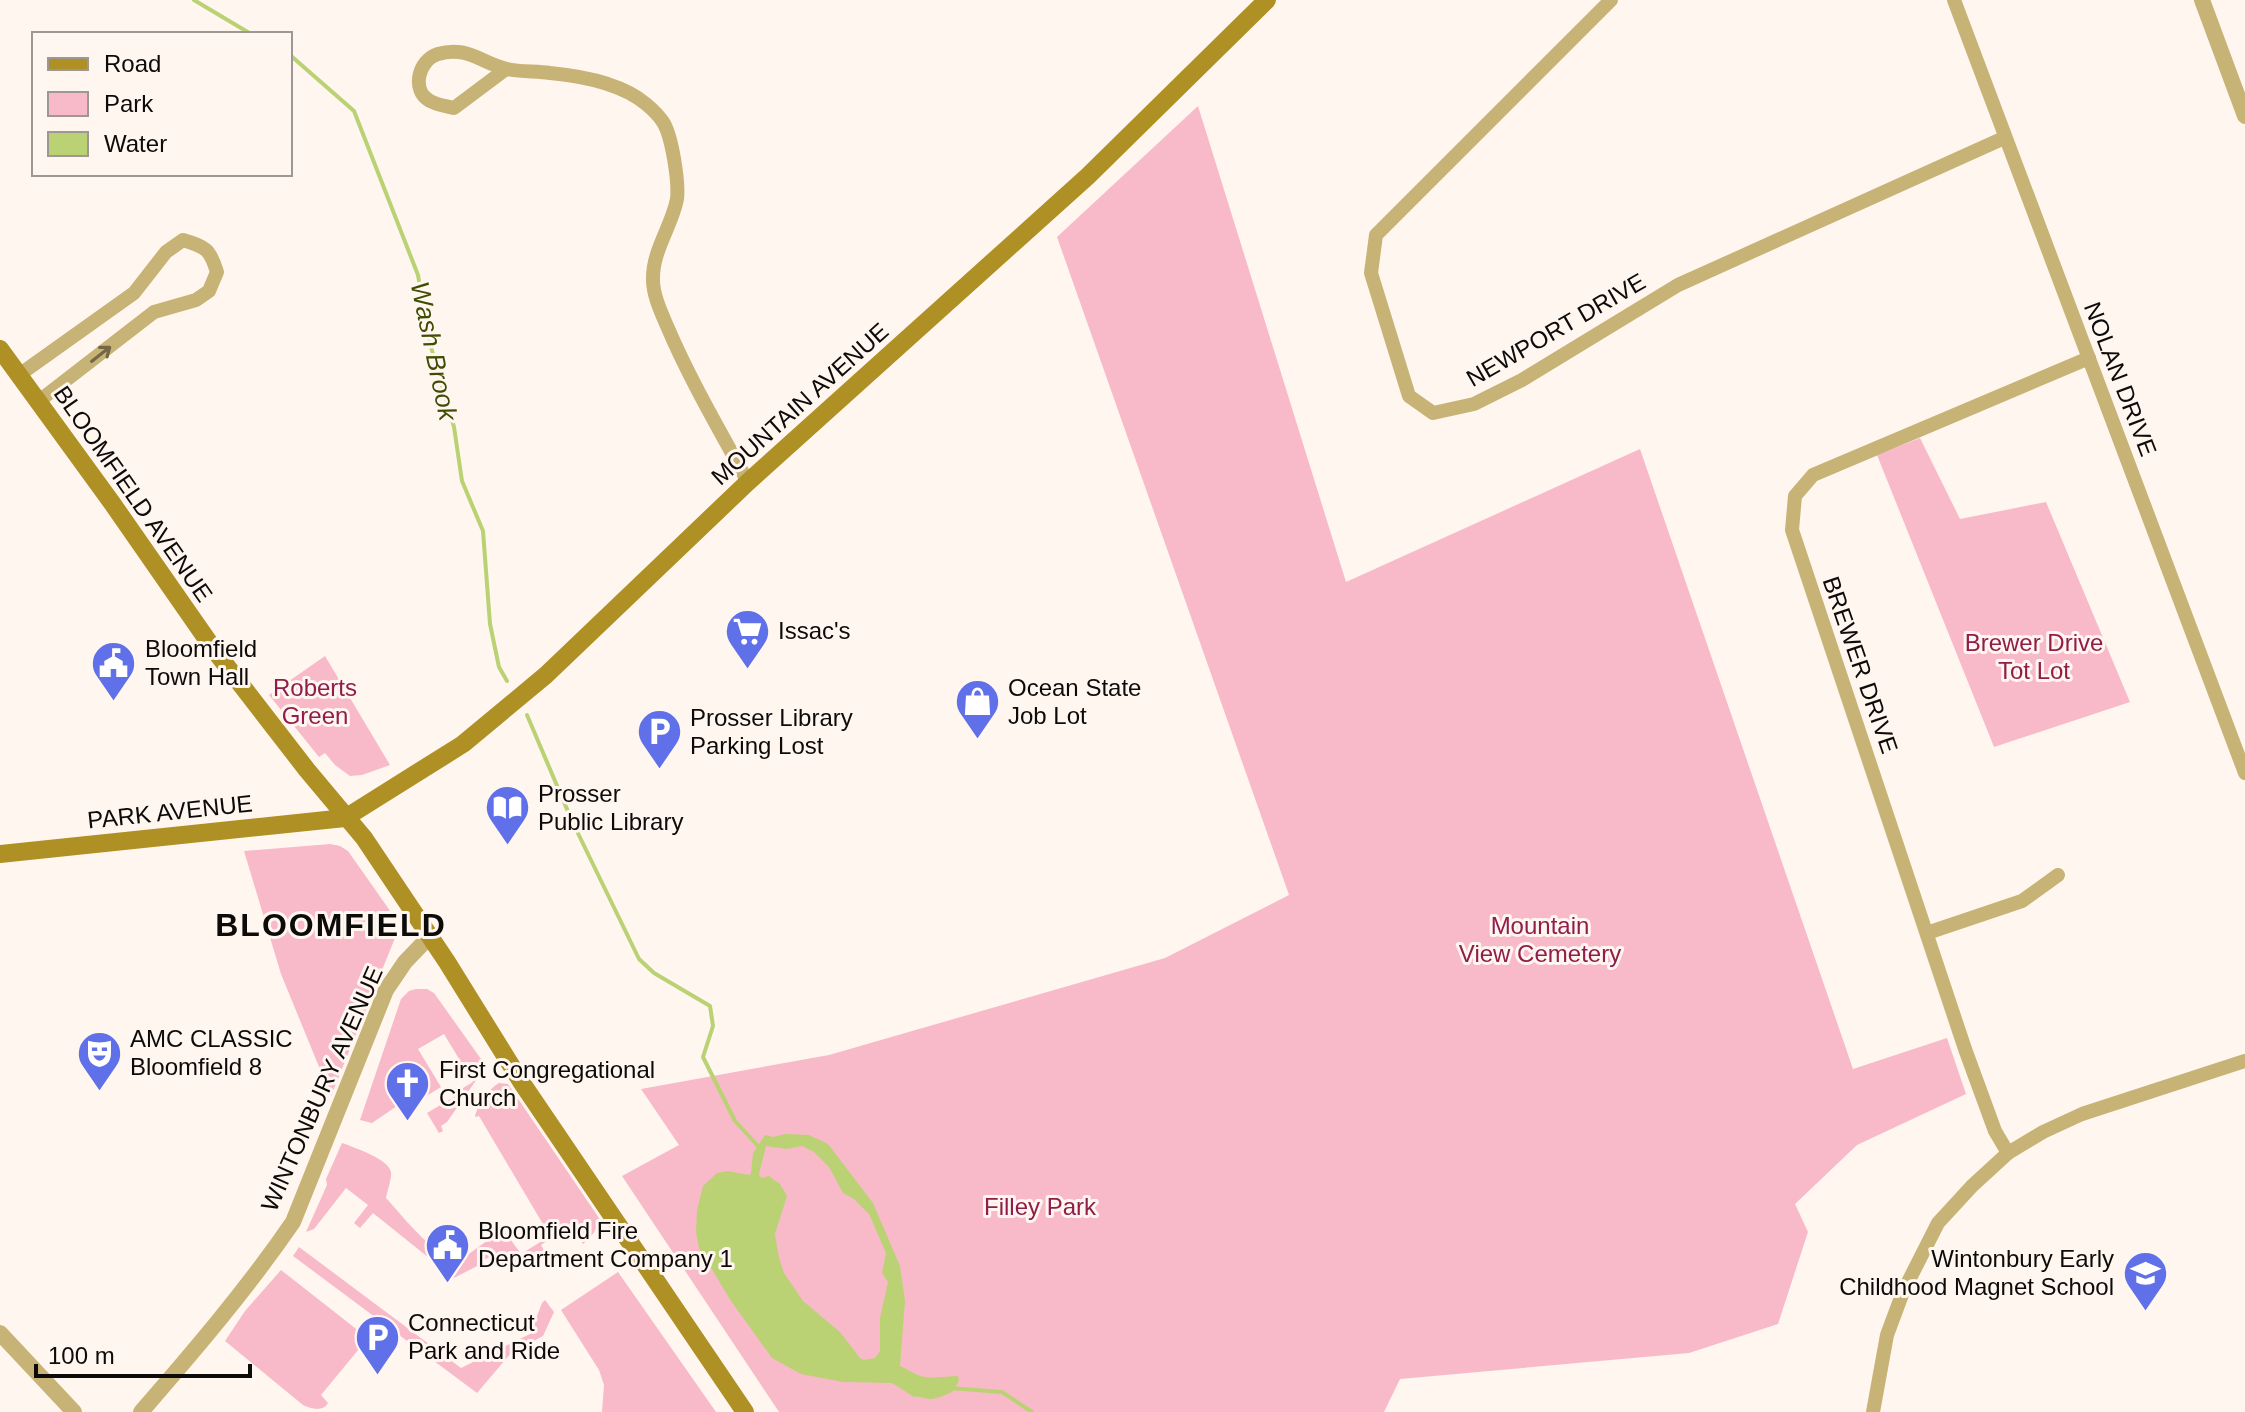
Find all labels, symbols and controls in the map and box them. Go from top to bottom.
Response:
legend [32,32,292,176]
text: Road [104,50,161,77]
text: Park [104,90,154,117]
text: Water [104,130,167,157]
street label: NEWPORT DRIVE [1462,267,1650,392]
water label: Wash Brook [405,279,464,425]
street label: NOLAN DRIVE [2079,298,2162,460]
street label: MOUNTAIN AVENUE [706,317,894,490]
one-way arrow [90,345,111,362]
street label: BLOOMFIELD AVENUE [49,381,218,607]
street label: BREWER DRIVE [1818,573,1903,757]
supermarket icon: Issac's [723,607,771,670]
place label: Issac's [778,617,851,644]
park label: Brewer Drive Tot Lot [1965,629,2103,684]
place label: Bloomfield Town Hall [145,635,257,690]
public building icon: Bloomfield Town Hall [90,639,138,702]
park label: Roberts Green [273,674,357,729]
place label: Ocean State Job Lot [1008,674,1141,729]
shop icon: Ocean State Job Lot [953,678,1001,741]
place label: Prosser Library Parking Lost [690,704,853,759]
parking icon: Prosser Library Parking Lost [635,708,683,771]
place label: Prosser Public Library [538,780,683,835]
library icon: Prosser Public Library [483,784,531,847]
street label: PARK AVENUE [86,789,254,834]
district label: BLOOMFIELD [215,907,447,943]
park label: Mountain View Cemetery [1459,912,1621,967]
street label: WINTONBURY AVENUE [255,962,388,1215]
place label: AMC CLASSIC Bloomfield 8 [130,1025,293,1080]
theatre icon: AMC CLASSIC Bloomfield 8 [75,1029,123,1092]
place label: First Congregational Church [439,1056,655,1111]
church icon: First Congregational Church [384,1060,432,1123]
park label: Filley Park [984,1193,1097,1220]
place label: Bloomfield Fire Department Company 1 [478,1217,733,1272]
public building icon: Bloomfield Fire Department Company 1 [423,1221,471,1284]
place label: Wintonbury Early Childhood Magnet School [1839,1245,2114,1300]
school or university icon: Wintonbury Early Childhood Magnet School [2121,1249,2169,1312]
place label: Connecticut Park and Ride [408,1309,560,1364]
parking icon: Connecticut Park and Ride [353,1313,401,1376]
scale bar [36,1328,250,1378]
text: 100 m [48,1342,115,1369]

